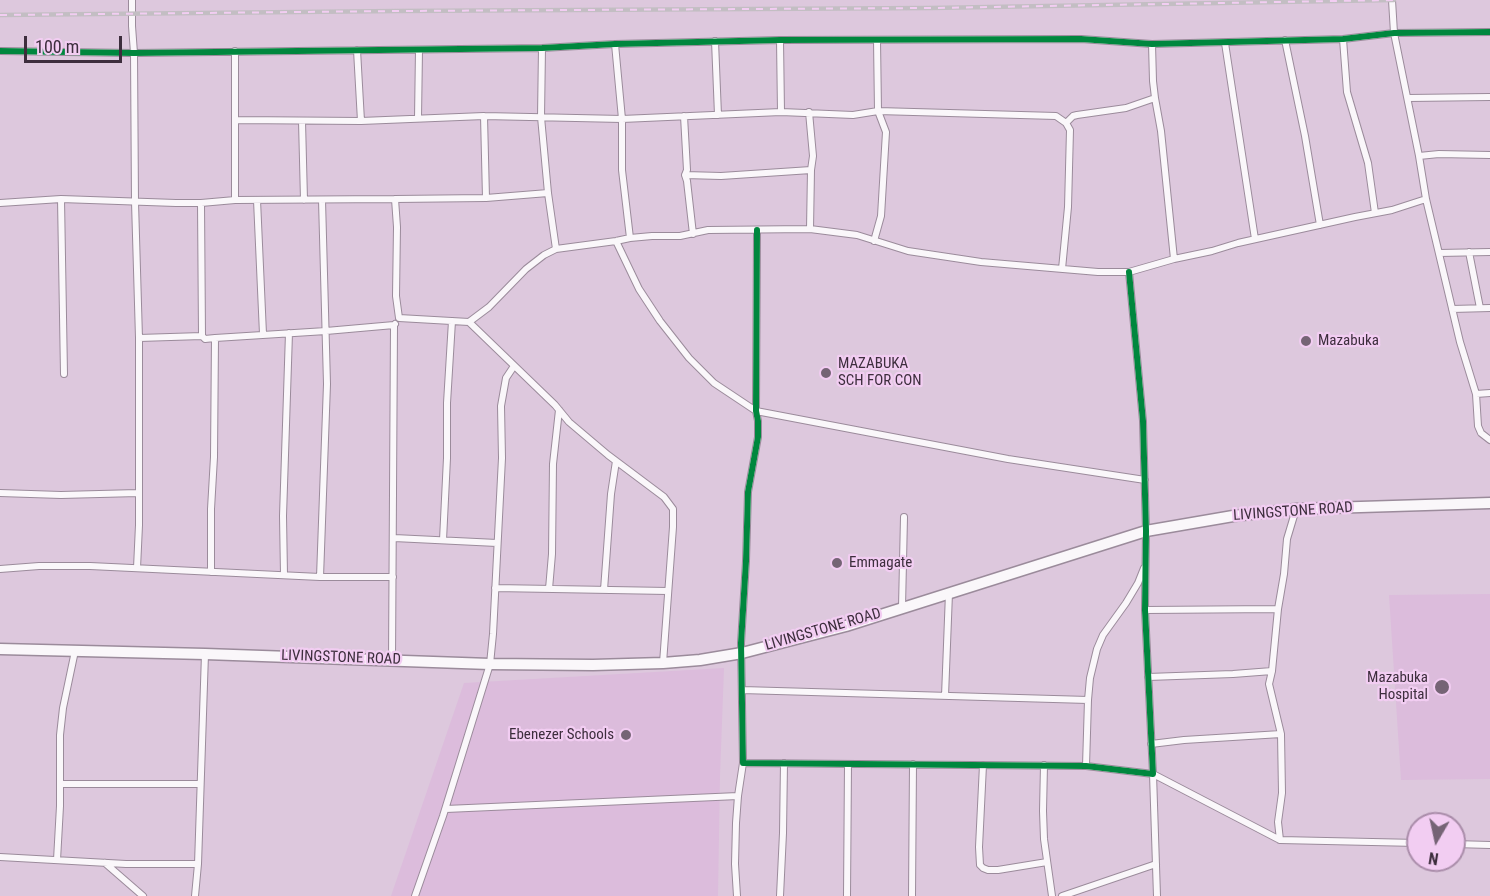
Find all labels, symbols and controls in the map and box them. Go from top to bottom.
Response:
scale bar [27,24,124,62]
text: 100 m [35,36,79,57]
place label: Mazabuka [1318,332,1379,350]
marker: Mazabuka [1299,334,1313,348]
place label: MAZABUKA SCH FOR CON [838,355,921,390]
marker: MAZABUKA SCH FOR CON [819,366,833,380]
street label: LIVINGSTONE ROAD [1233,499,1353,525]
place label: Emmagate [849,554,912,572]
marker: Emmagate [830,556,844,570]
street label: LIVINGSTONE ROAD [763,605,883,655]
street label: LIVINGSTONE ROAD [281,647,401,669]
place label: Mazabuka Hospital [1367,669,1428,704]
marker: Mazabuka Hospital [1433,678,1451,696]
place label: Ebenezer Schools [509,726,614,744]
marker: Ebenezer Schools [619,728,633,742]
north arrow [1406,812,1466,872]
text: N [1427,848,1440,868]

